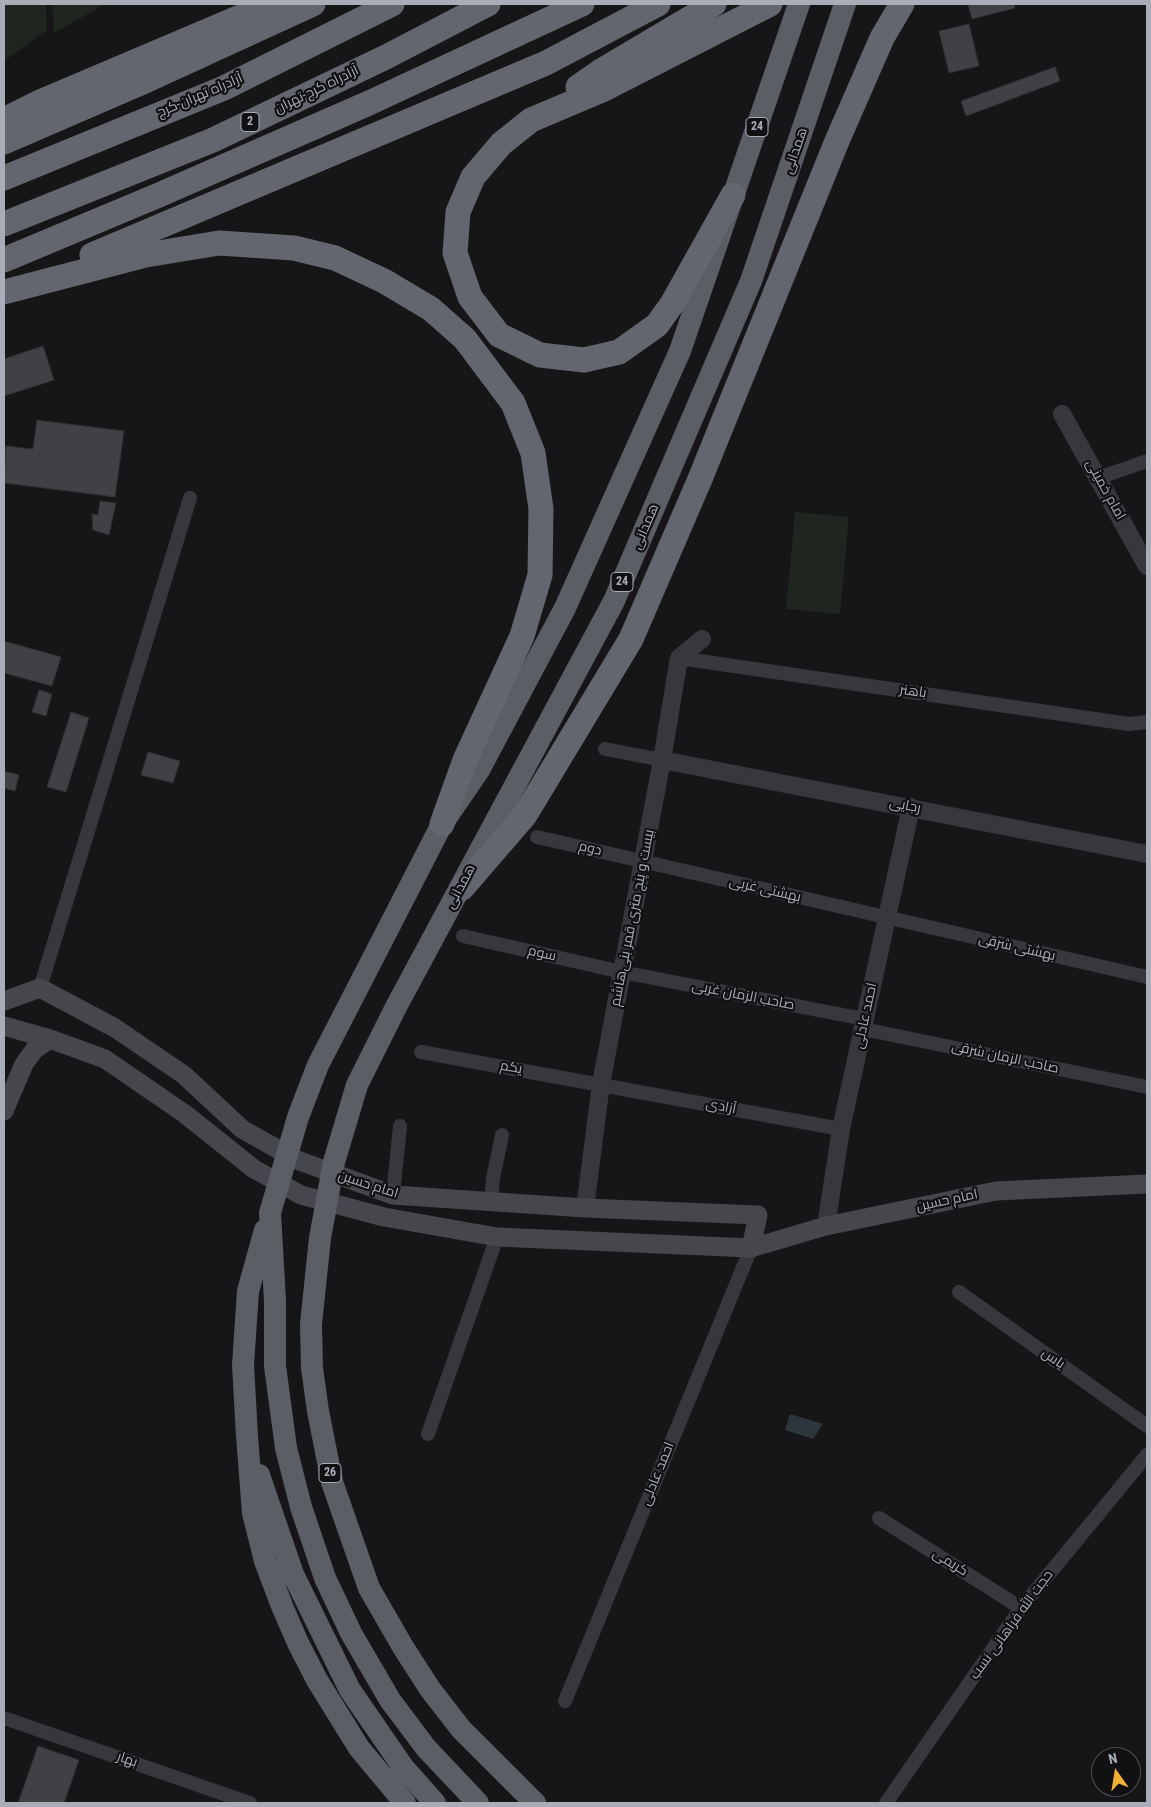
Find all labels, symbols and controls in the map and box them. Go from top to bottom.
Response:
street label: آزادراه کرج-تهران [272,62,362,118]
street label: آزادراه تهران-کرج [155,70,245,122]
road number: 2 [241,112,259,132]
road number: 24 [746,118,768,136]
street label: همدانی [780,126,812,176]
street label: امام خمینی [1081,457,1129,523]
street label: همدانی [629,502,663,552]
road number: 24 [611,572,633,592]
street label: باهنر [898,682,928,702]
street label: رجایی [888,795,922,817]
street label: بیست و پنج متری قمر بنی‌هاشم [608,828,658,1008]
street label: دوم [577,838,603,860]
street label: همدانی [442,862,480,912]
street label: بهشتی غربی [727,874,803,906]
street label: بهشتی شرقی [977,931,1057,965]
street label: سوم [526,943,558,965]
street label: صاحب الزمان غربی [690,978,796,1014]
street label: احمد عادلی [851,981,881,1051]
street label: صاحب الزمان شرقی [950,1038,1060,1078]
street label: یکم [499,1058,523,1078]
street label: آزادی [704,1096,738,1118]
street label: امام حسین [336,1167,400,1203]
street label: امام حسین [915,1186,979,1216]
street label: یاس [1038,1345,1068,1373]
street label: احمد عادلی [638,1440,678,1508]
road number: 26 [319,1464,341,1482]
street label: کریمی [929,1546,971,1580]
street label: حجت الله فراهانی نسب [967,1567,1057,1683]
north arrow [1091,1747,1141,1797]
street label: بهار [114,1749,140,1771]
text: N [1107,1750,1119,1767]

